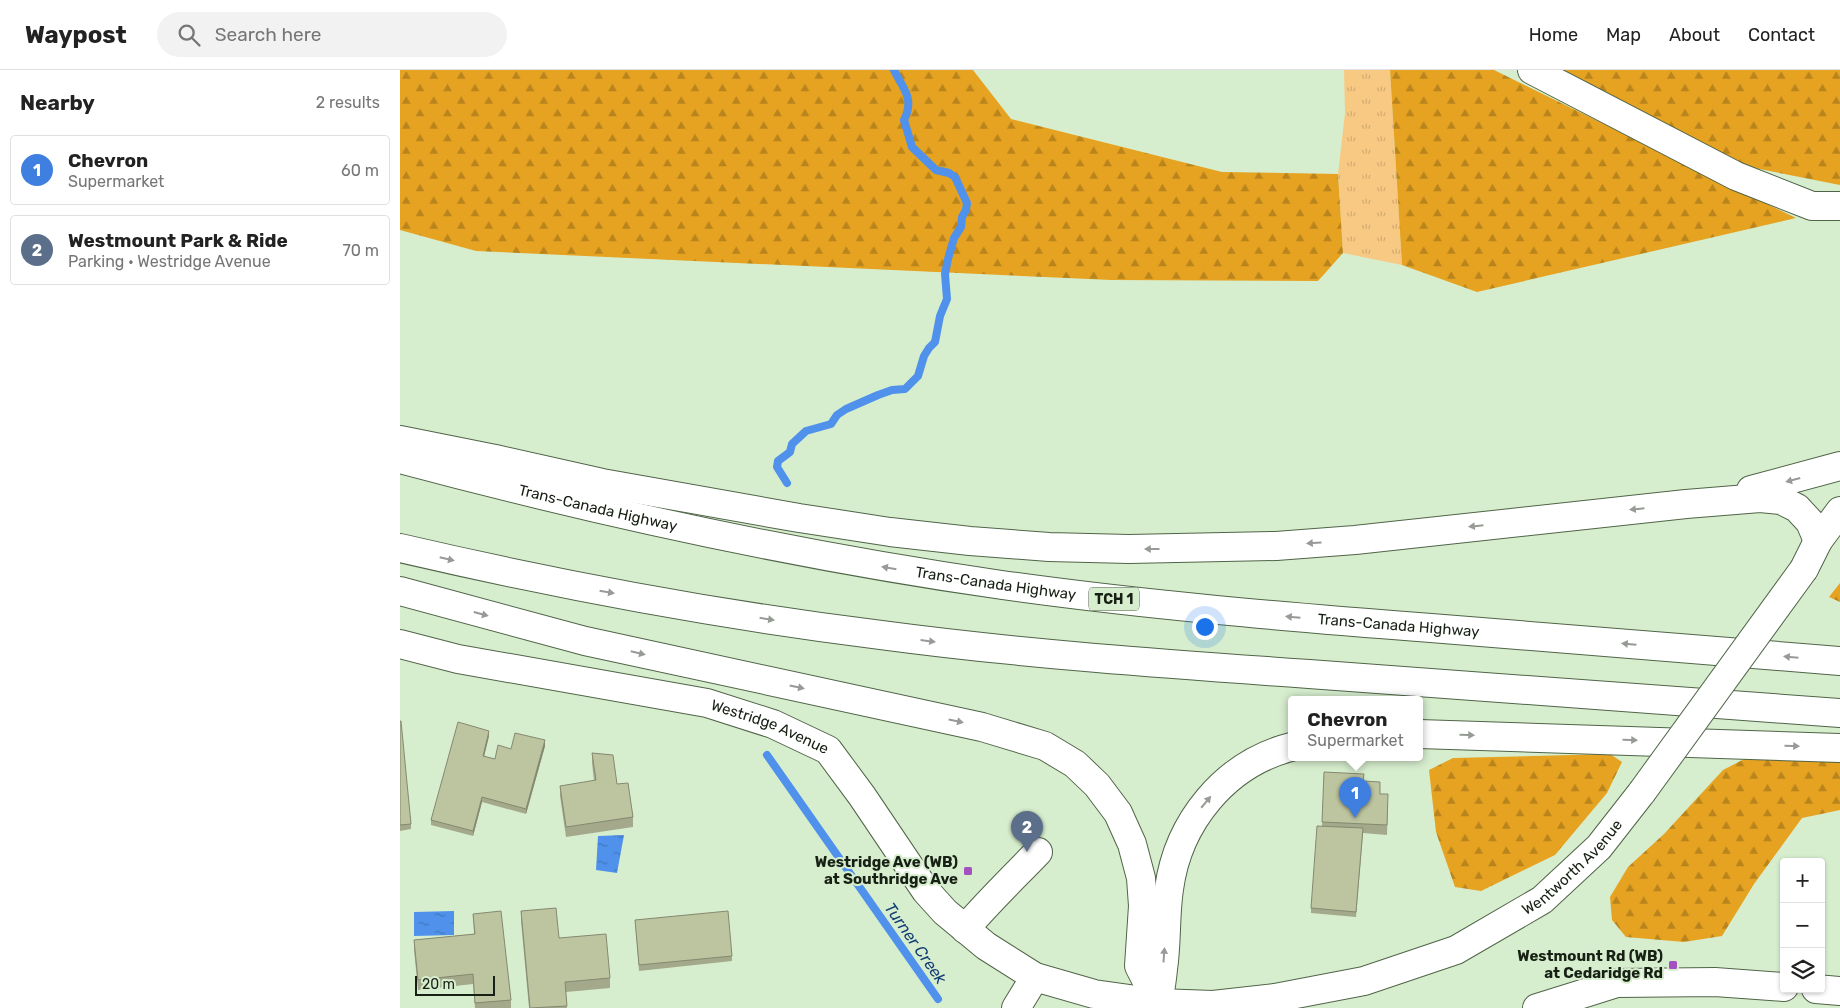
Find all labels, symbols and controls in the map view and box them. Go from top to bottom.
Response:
search box [157,12,507,57]
text: Waypost [25,21,127,49]
icon: search [175,21,203,49]
text: Search here [215,23,321,46]
text: Home [1529,24,1578,46]
text: Map [1606,24,1641,46]
text: About [1669,24,1720,46]
text: Contact [1748,24,1815,46]
text: Nearby [20,90,95,115]
text: 2 results [316,93,380,112]
text: Chevron [68,149,148,172]
text: 1 [33,161,41,180]
text: 60 m [341,161,379,180]
text: Supermarket [68,172,164,191]
text: Westmount Park & Ride [68,229,288,252]
text: 2 [32,241,42,260]
text: 70 m [342,241,379,260]
text: Parking · Westridge Avenue [68,252,271,271]
one-way arrow [1786,476,1801,484]
street label: Trans-Canada Highway [517,481,679,535]
one-way arrow [1629,505,1645,513]
one-way arrow [1468,522,1484,530]
one-way arrow [1306,539,1322,547]
one-way arrow [1144,545,1160,553]
one-way arrow [440,555,455,563]
one-way arrow [880,563,896,571]
street label: Trans-Canada Highway [914,563,1077,604]
one-way arrow [599,588,615,596]
road number: TCH 1 [1089,588,1139,610]
one-way arrow [473,610,488,618]
street label: Trans-Canada Highway [1317,610,1480,641]
one-way arrow [1285,613,1301,621]
your location [1192,614,1218,640]
one-way arrow [759,616,775,624]
one-way arrow [920,637,936,645]
one-way arrow [1621,640,1637,648]
one-way arrow [631,649,646,657]
one-way arrow [1783,652,1799,660]
one-way arrow [790,683,805,691]
street label: Westridge Avenue [709,696,832,758]
popup [1288,696,1423,761]
text: Chevron [1307,708,1388,731]
one-way arrow [949,717,964,725]
text: Supermarket [1307,731,1404,750]
one-way arrow [1460,731,1476,739]
one-way arrow [1622,737,1638,745]
one-way arrow [1785,743,1801,751]
pin: 1 [1339,777,1371,818]
one-way arrow [1201,796,1212,809]
pin: 2 [1011,811,1043,852]
street label: Wentworth Avenue [1519,816,1626,919]
place label: Westridge Ave (WB) at Southridge Ave [815,853,958,888]
map controls [1780,858,1825,993]
button: + [1780,858,1825,903]
marker: Westridge Ave (WB) at Southridge Ave [962,865,974,877]
water label: Turner Creek [881,899,951,988]
button: − [1780,903,1825,948]
one-way arrow [1161,947,1169,963]
place label: Westmount Rd (WB) at Cedaridge Rd [1517,947,1663,982]
button: layers [1780,948,1825,993]
marker: Westmount Rd (WB) at Cedaridge Rd [1667,959,1679,971]
scale bar [415,973,495,996]
text: 20 m [422,976,455,993]

